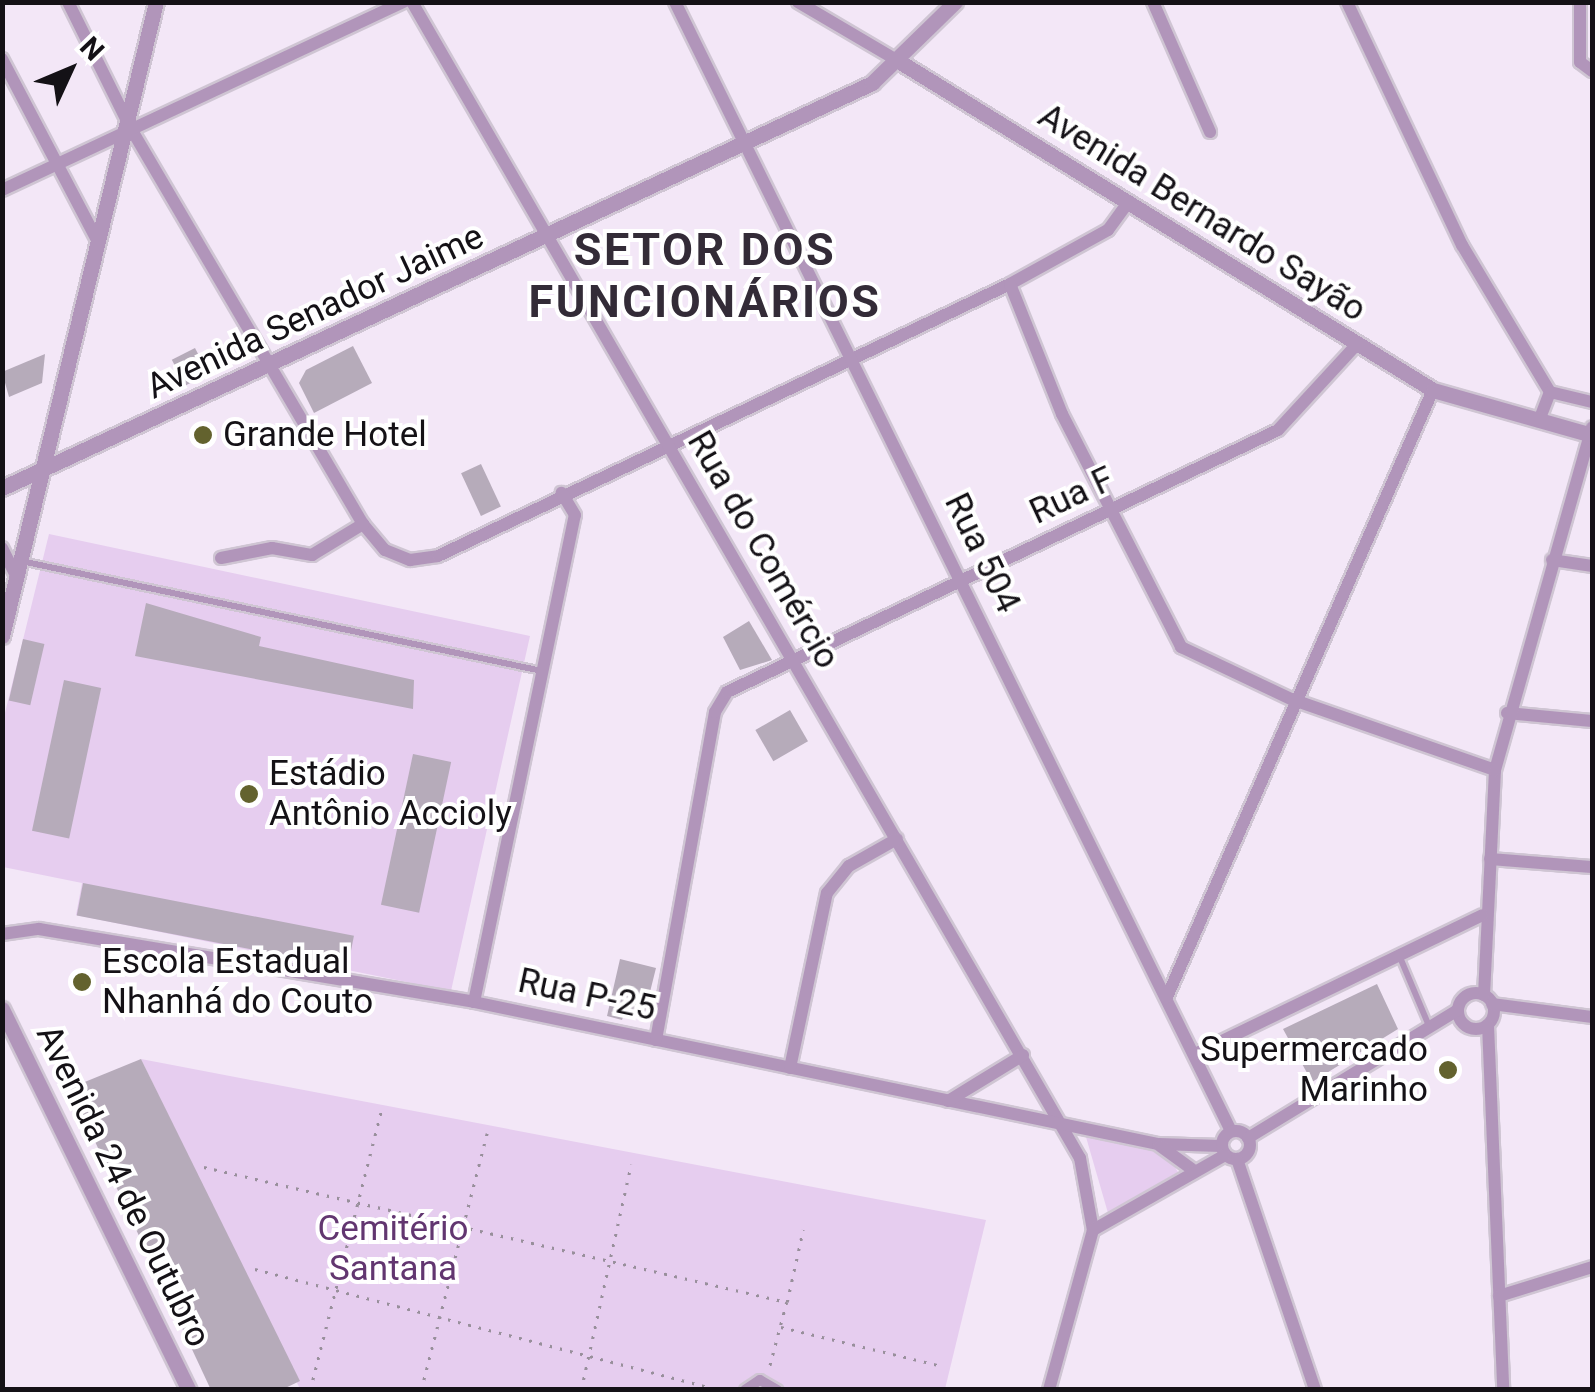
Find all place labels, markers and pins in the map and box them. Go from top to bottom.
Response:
place label: Grande Hotel [223,414,427,456]
marker: Grande Hotel [192,424,214,446]
place label: Estádio Antônio Accioly [269,753,512,835]
marker: Estádio Antônio Accioly [238,783,260,805]
place label: Escola Estadual Nhanhá do Couto [102,941,373,1023]
marker: Escola Estadual Nhanhá do Couto [71,971,93,993]
place label: Supermercado Marinho [1200,1029,1428,1111]
marker: Supermercado Marinho [1437,1059,1459,1081]

